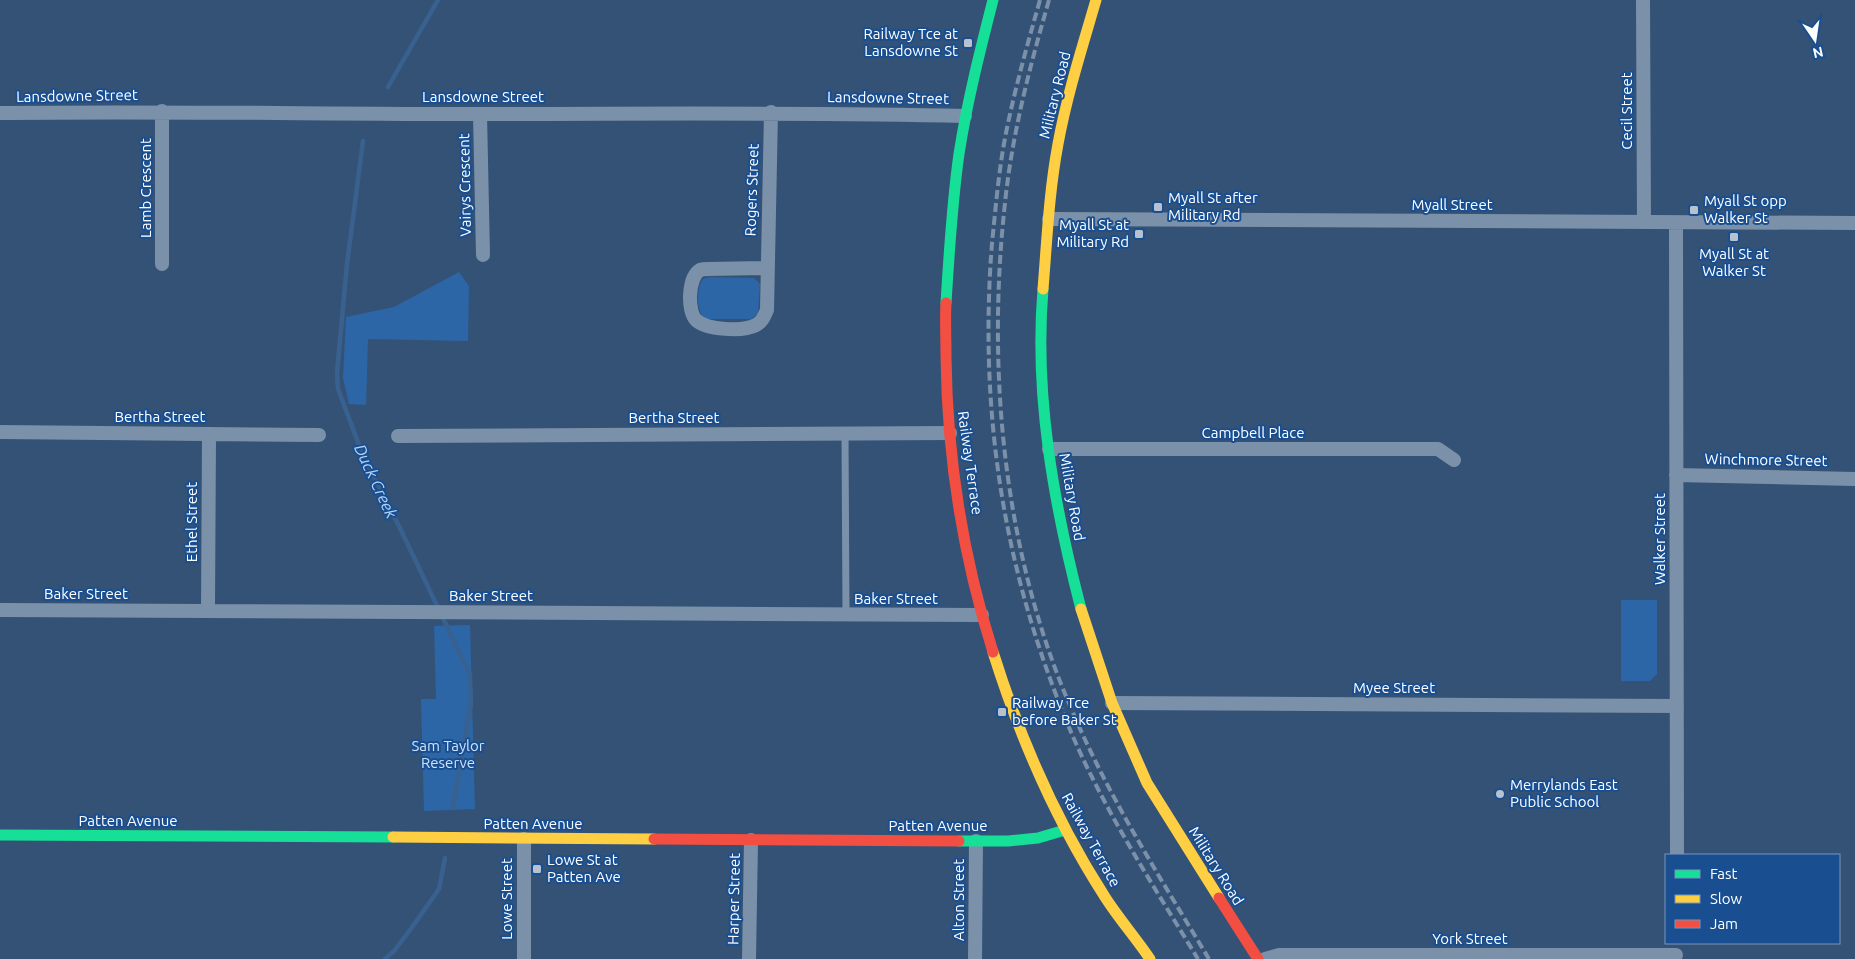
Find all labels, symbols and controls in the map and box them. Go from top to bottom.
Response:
north arrow [1790,15,1840,65]
place label: Railway Tce at Lansdowne St [864,25,958,59]
marker: Railway Tce at Lansdowne St [962,37,974,49]
text: N [1811,44,1825,62]
street label: Military Road [1035,50,1074,140]
street label: Cecil Street [1618,72,1635,150]
street label: Lansdowne Street [16,86,138,105]
street label: Lansdowne Street [422,88,544,105]
street label: Lansdowne Street [827,88,949,107]
street label: Vairys Crescent [455,133,474,237]
street label: Lamb Crescent [137,138,154,238]
street label: Rogers Street [741,143,762,237]
place label: Myall St after Military Rd [1168,189,1258,223]
place label: Myall St opp Walker St [1704,192,1787,226]
street label: Myall Street [1411,196,1493,213]
marker: Myall St after Military Rd [1152,201,1164,213]
marker: Myall St opp Walker St [1688,204,1700,216]
place label: Myall St at Military Rd [1056,216,1129,250]
marker: Myall St at Military Rd [1133,228,1145,240]
marker: Myall St at Walker St [1728,231,1740,243]
place label: Myall St at Walker St [1699,245,1769,279]
street label: Bertha Street [115,408,206,425]
street label: Bertha Street [629,409,720,426]
street label: Railway Terrace [955,410,986,516]
street label: Campbell Place [1202,424,1304,441]
water label: Duck Creek [351,441,401,522]
street label: Winchmore Street [1704,450,1828,469]
street label: Military Road [1056,452,1089,542]
street label: Ethel Street [183,482,200,562]
street label: Walker Street [1651,493,1668,585]
street label: Baker Street [44,585,128,602]
street label: Baker Street [449,587,533,604]
street label: Baker Street [854,590,938,607]
street label: Myee Street [1353,679,1435,696]
place label: Railway Tce before Baker St [1012,694,1117,728]
marker: Railway Tce before Baker St [996,706,1008,718]
park label: Sam Taylor Reserve [411,737,485,771]
place label: Merrylands East Public School [1510,776,1618,810]
marker: Merrylands East Public School [1494,788,1506,800]
street label: Railway Terrace [1059,790,1124,890]
street label: Patten Avenue [78,812,178,829]
street label: Patten Avenue [483,815,583,832]
street label: Patten Avenue [888,817,988,834]
street label: Military Road [1186,823,1247,908]
place label: Lowe St at Patten Ave [547,851,621,885]
street label: Harper Street [724,853,743,945]
legend [1665,854,1840,944]
street label: Lowe Street [498,858,515,940]
street label: Alton Street [950,859,967,941]
marker: Lowe St at Patten Ave [531,863,543,875]
text: Fast [1710,865,1738,882]
text: Slow [1710,890,1743,907]
text: Jam [1710,915,1738,932]
street label: York Street [1432,930,1508,947]

